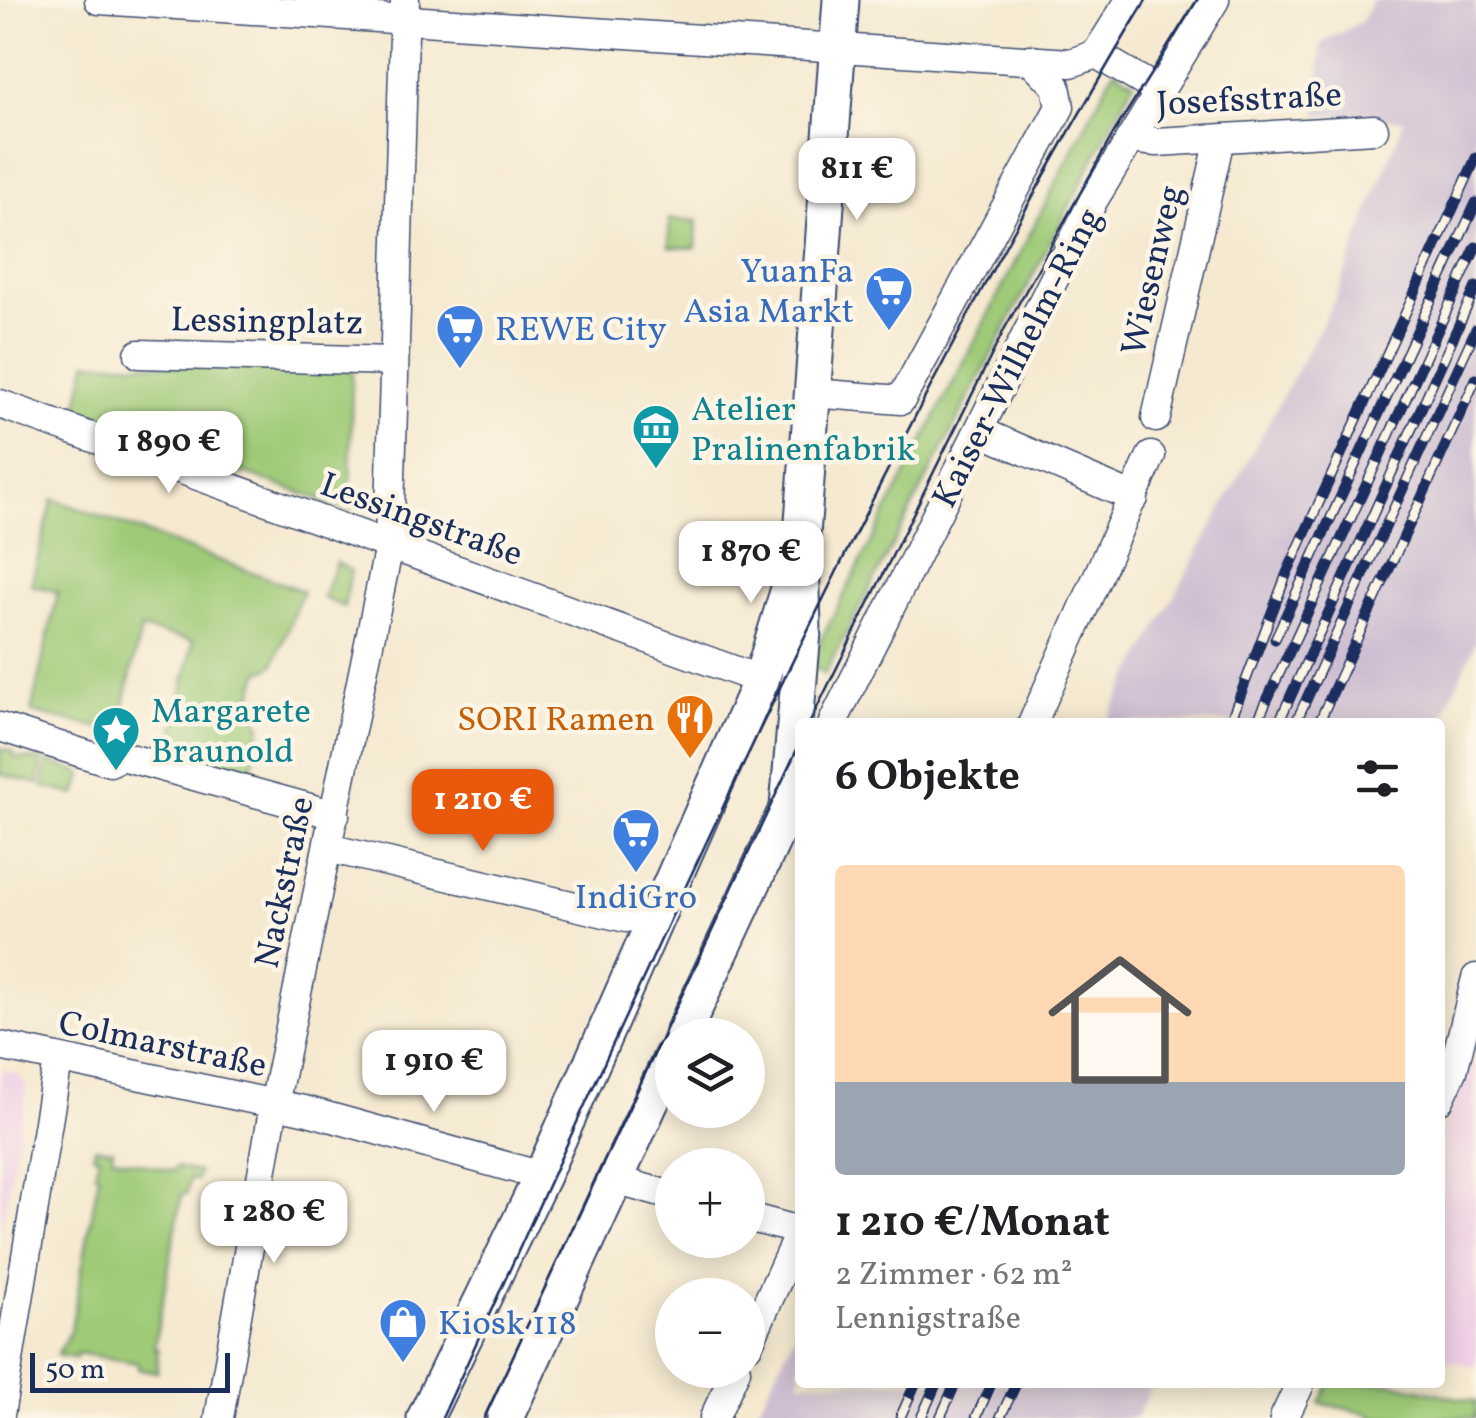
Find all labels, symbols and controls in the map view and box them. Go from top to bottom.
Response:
street label: Josefsstraße [1155,72,1343,130]
pin: 811 € [787,138,927,223]
text: 811 € [820,148,894,192]
street label: Wiesenweg [1111,181,1197,361]
street label: Kaiser-Wilhelm-Ring [922,200,1115,517]
place label: YuanFa Asia Markt [683,249,854,337]
supermarket icon: YuanFa Asia Markt [863,264,915,332]
street label: Lessingplatz [170,297,364,349]
supermarket icon: REWE City [434,302,486,370]
place label: REWE City [495,307,667,355]
place label: Atelier Pralinenfabrik [691,387,916,475]
museum icon: Atelier Pralinenfabrik [630,402,682,470]
pin: 1 890 € [77,411,261,496]
text: 1 890 € [117,421,221,465]
street label: Lessingstraße [313,462,529,580]
pin: 1 870 € [659,521,843,606]
text: 1 870 € [701,531,801,575]
place label: Margarete Braunold [151,689,311,777]
restaurant icon: SORI Ramen [664,692,716,760]
place label: SORI Ramen [457,697,655,745]
place icon: Margarete Braunold [90,704,142,772]
text: 6 Objekte [835,749,1020,808]
icon: filters [1350,751,1405,806]
pin: 1 210 € [391,769,575,854]
text: 1 210 € [434,779,532,823]
street label: Nackstraße [244,792,328,973]
supermarket icon: IndiGro [610,806,662,874]
place label: IndiGro [575,875,697,923]
icon: home [1030,930,1210,1110]
street label: Colmarstraße [54,1000,271,1091]
map controls [655,1018,765,1388]
button: layers [655,1018,765,1128]
pin: 1 910 € [342,1030,526,1115]
text: 1 910 € [384,1040,484,1084]
button: + [655,1148,765,1258]
pin: 1 280 € [182,1181,366,1266]
text: 1 280 € [222,1191,326,1235]
text: 1 210 €/Monat [835,1195,1110,1254]
text: 2 Zimmer · 62 m² [835,1254,1073,1298]
button: − [655,1278,765,1388]
shop icon: Kiosk 118 [377,1296,429,1364]
text: Lennigstraße [835,1298,1021,1342]
place label: Kiosk 118 [438,1301,577,1349]
scale bar [30,1348,230,1392]
text: 50 m [45,1351,105,1390]

